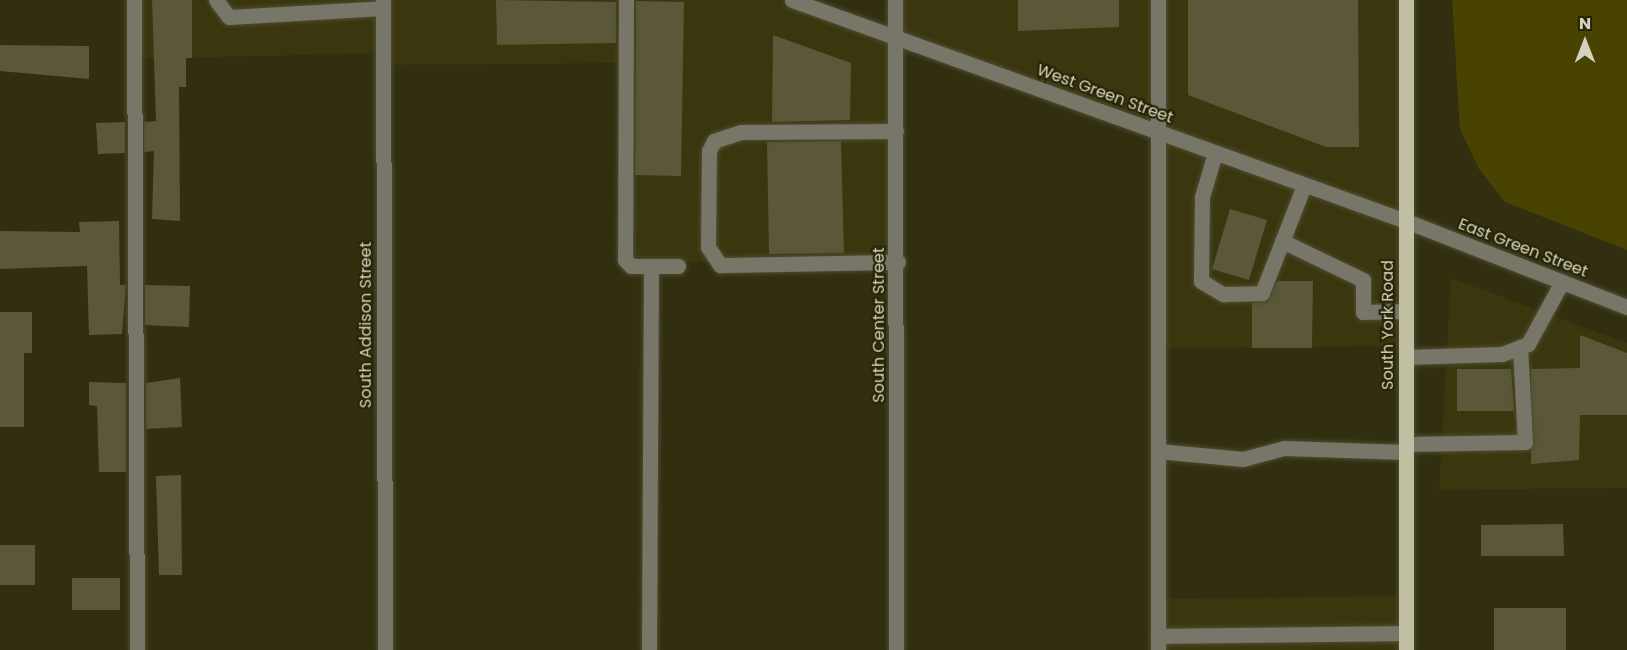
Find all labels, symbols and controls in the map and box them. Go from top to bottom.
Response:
north arrow [1555,12,1615,72]
text: N [1579,12,1591,35]
street label: West Green Street [1034,60,1176,128]
street label: East Green Street [1456,214,1590,282]
street label: South Addison Street [356,242,376,408]
street label: South Center Street [869,247,889,403]
street label: South York Road [1378,260,1398,390]

